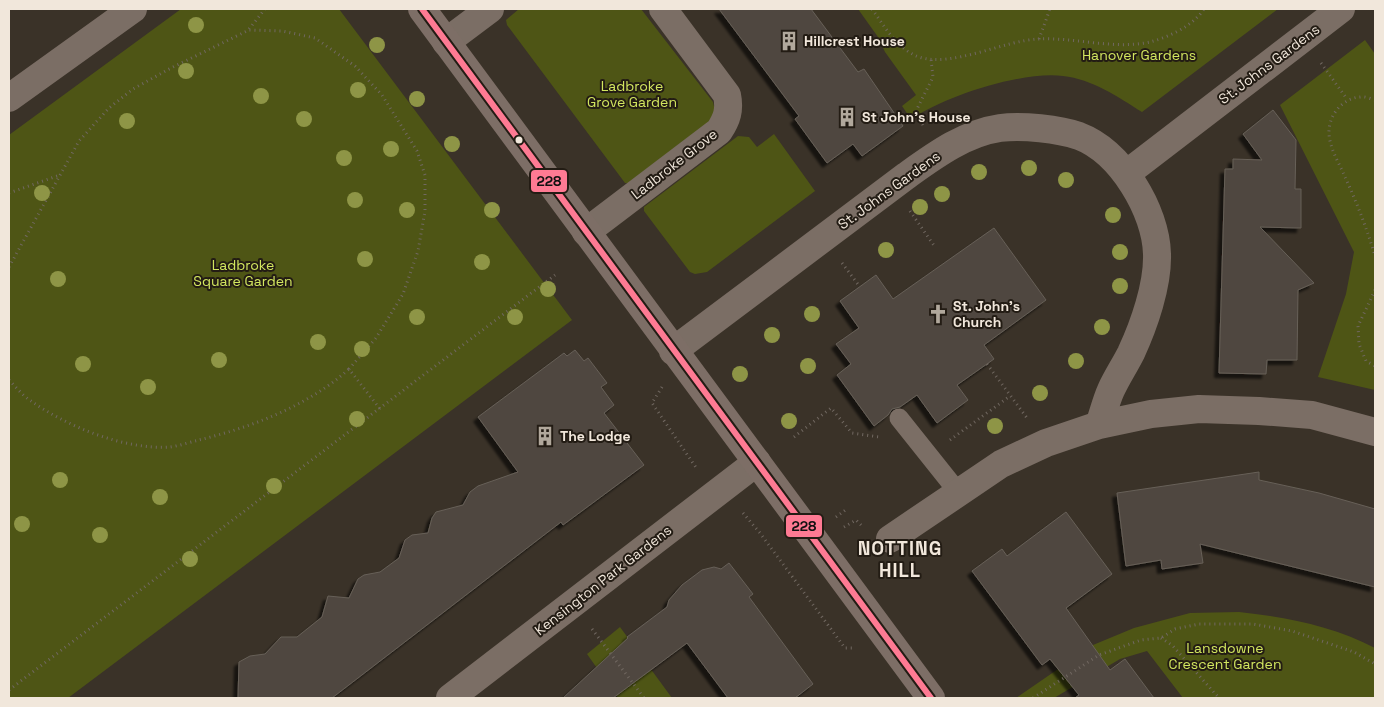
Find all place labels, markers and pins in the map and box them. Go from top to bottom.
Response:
building icon: Hillcrest House [778,30,800,52]
place label: Hillcrest House [804,32,905,50]
building icon: St John's House [836,106,858,128]
place label: St John's House [862,108,971,126]
unlabelled marker [514,135,524,145]
place label: St. John's Church [953,297,1020,331]
church icon: St. John's Church [927,303,949,325]
building icon: The Lodge [534,425,556,447]
place label: The Lodge [560,427,631,445]

